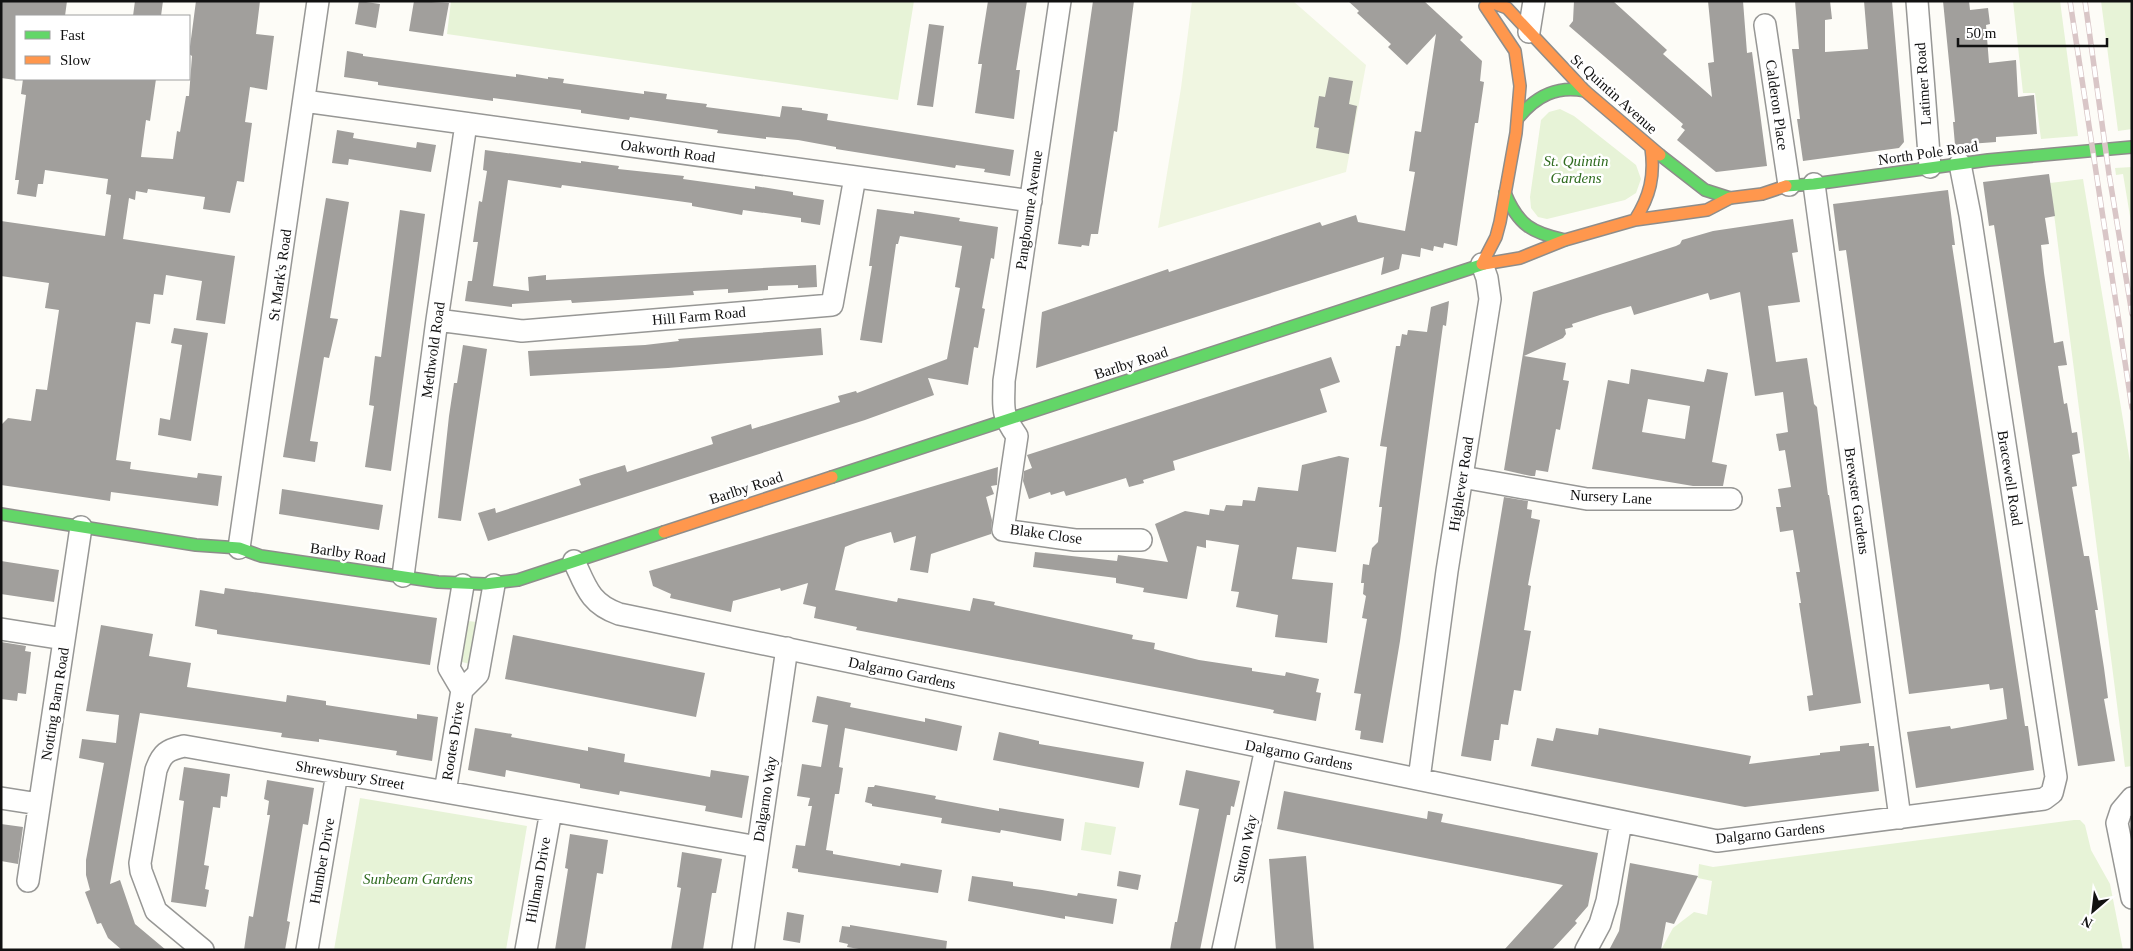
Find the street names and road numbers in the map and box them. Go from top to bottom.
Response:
street label: Latimer Road [1912,42,1934,126]
street label: St Quintin Avenue [1568,51,1661,137]
street label: Calderon Place [1763,59,1791,152]
street label: Oakworth Road [620,136,717,166]
street label: North Pole Road [1877,138,1980,168]
street label: Pangbourne Avenue [1013,149,1045,271]
street label: St Mark's Road [266,227,294,322]
street label: Methwold Road [418,300,448,399]
street label: Hill Farm Road [651,304,747,328]
street label: Barlby Road [1092,343,1170,382]
street label: Bracewell Road [1995,429,2026,527]
street label: Highlever Road [1446,435,1476,532]
street label: Brewster Gardens [1842,446,1872,556]
street label: Barlby Road [707,468,785,507]
street label: Nursery Lane [1570,487,1653,507]
street label: Blake Close [1009,521,1084,547]
street label: Barlby Road [309,540,387,566]
street label: Notting Barn Road [38,646,72,762]
street label: Dalgarno Gardens [847,654,957,692]
street label: Rootes Drive [439,700,467,782]
street label: Dalgarno Gardens [1244,737,1354,773]
street label: Dalgarno Way [750,755,780,843]
street label: Shrewsbury Street [294,758,407,793]
street label: Sutton Way [1230,813,1260,885]
street label: Humber Drive [307,816,337,905]
street label: Dalgarno Gardens [1715,819,1825,847]
street label: Hillman Drive [523,835,553,924]

